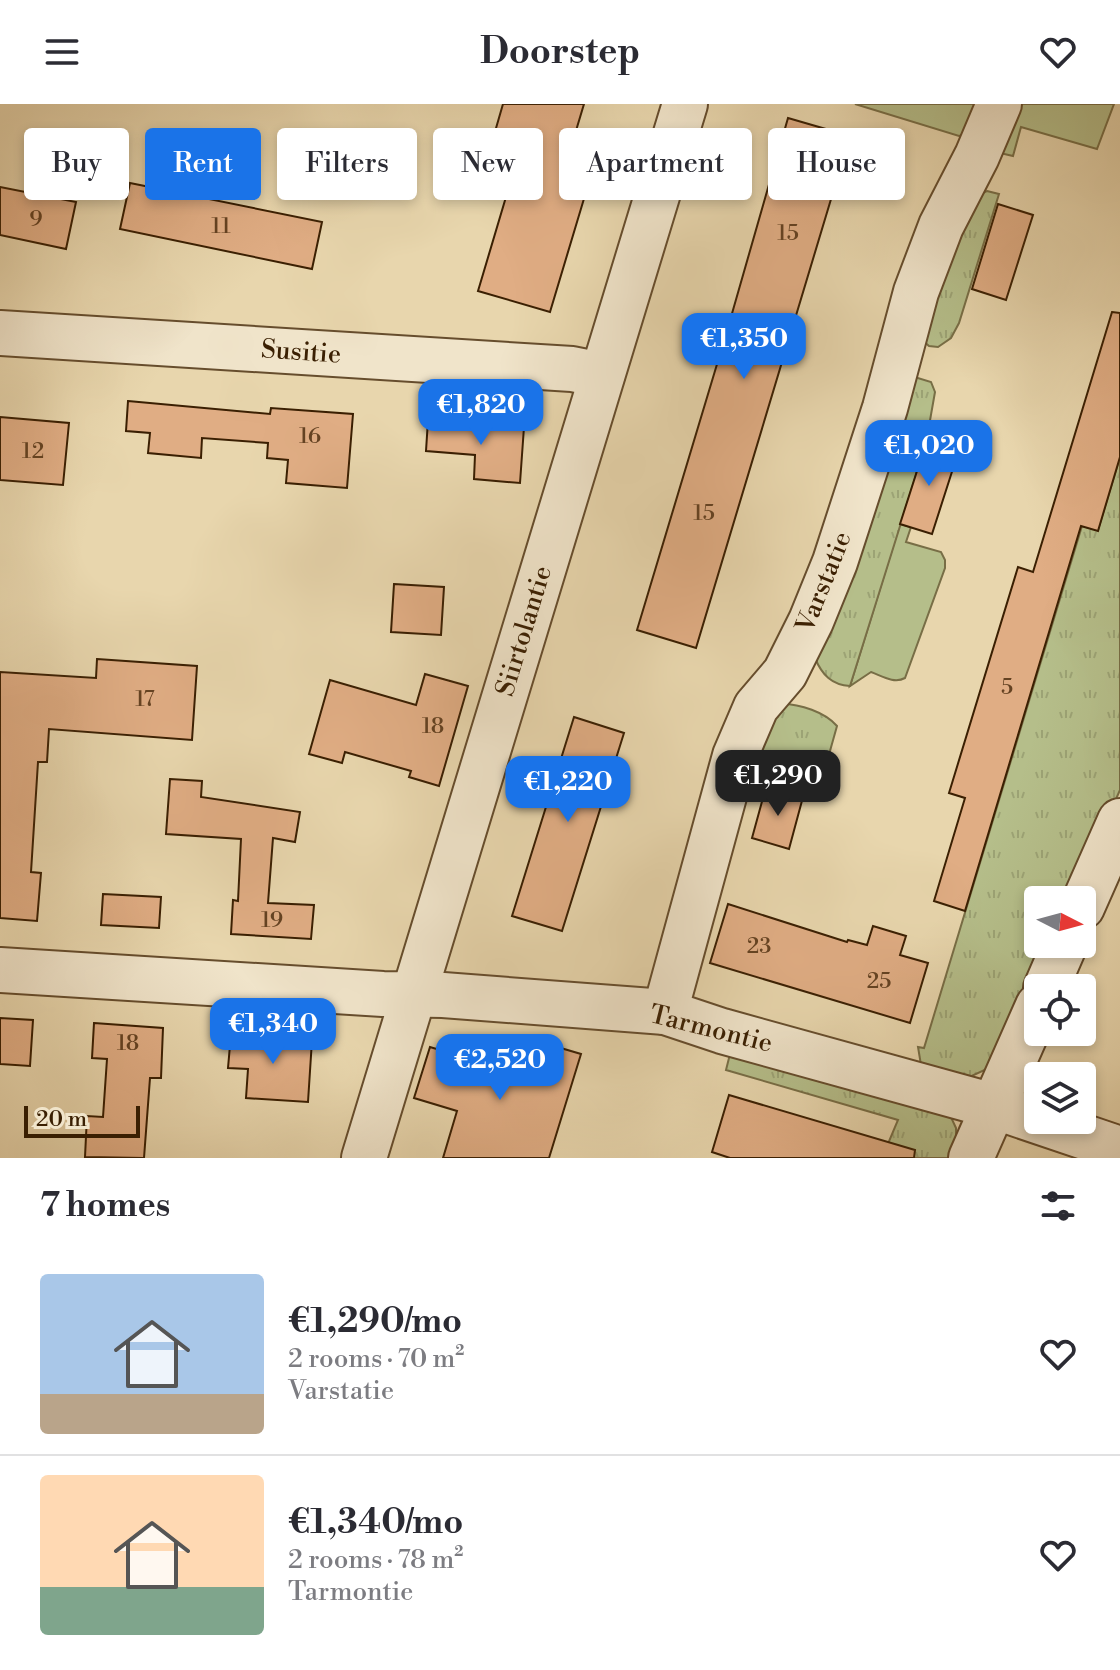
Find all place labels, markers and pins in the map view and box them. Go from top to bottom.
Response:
pin: €1,350 [679,313,809,381]
pin: €1,820 [416,379,546,447]
pin: €1,020 [864,420,994,488]
pin: €1,290 [713,750,843,818]
pin: €1,220 [503,756,633,824]
pin: €1,340 [208,998,338,1066]
pin: €2,520 [435,1034,565,1102]

